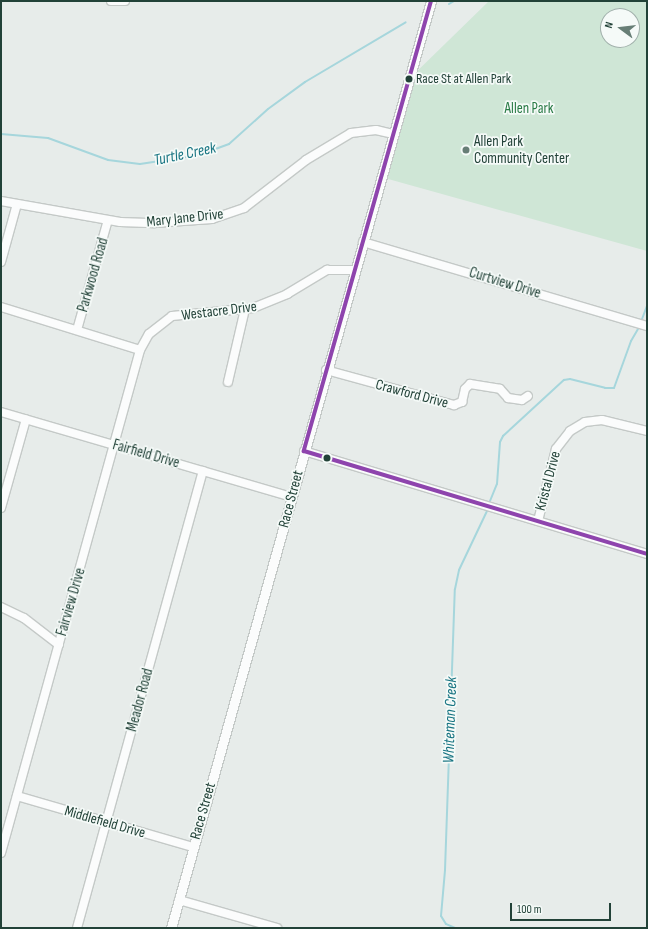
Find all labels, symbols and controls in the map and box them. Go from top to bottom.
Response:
north arrow [600,8,640,48]
text: N [602,21,616,30]
place label: Race St at Allen Park [416,71,511,87]
marker: Race St at Allen Park [404,74,414,84]
park label: Allen Park [505,100,553,118]
place label: Allen Park Community Center [474,132,569,167]
water label: Turtle Creek [152,139,218,171]
marker: Allen Park Community Center [461,145,471,155]
street label: Mary Jane Drive [146,205,224,231]
street label: Parkwood Road [74,236,112,314]
street label: Curtview Drive [467,264,543,302]
street label: Westacre Drive [180,297,258,325]
street label: Crawford Drive [374,376,450,412]
street label: Fairfield Drive [111,436,181,472]
street label: Kristal Drive [531,449,565,513]
unlabelled marker [322,453,332,463]
street label: Race Street [275,468,307,530]
street label: Fairview Drive [53,566,89,638]
street label: Meador Road [123,666,157,734]
water label: Whiteman Creek [440,676,462,764]
street label: Race Street [186,780,220,842]
street label: Middlefield Drive [63,802,147,842]
scale bar [512,895,613,921]
text: 100 m [517,902,542,917]

